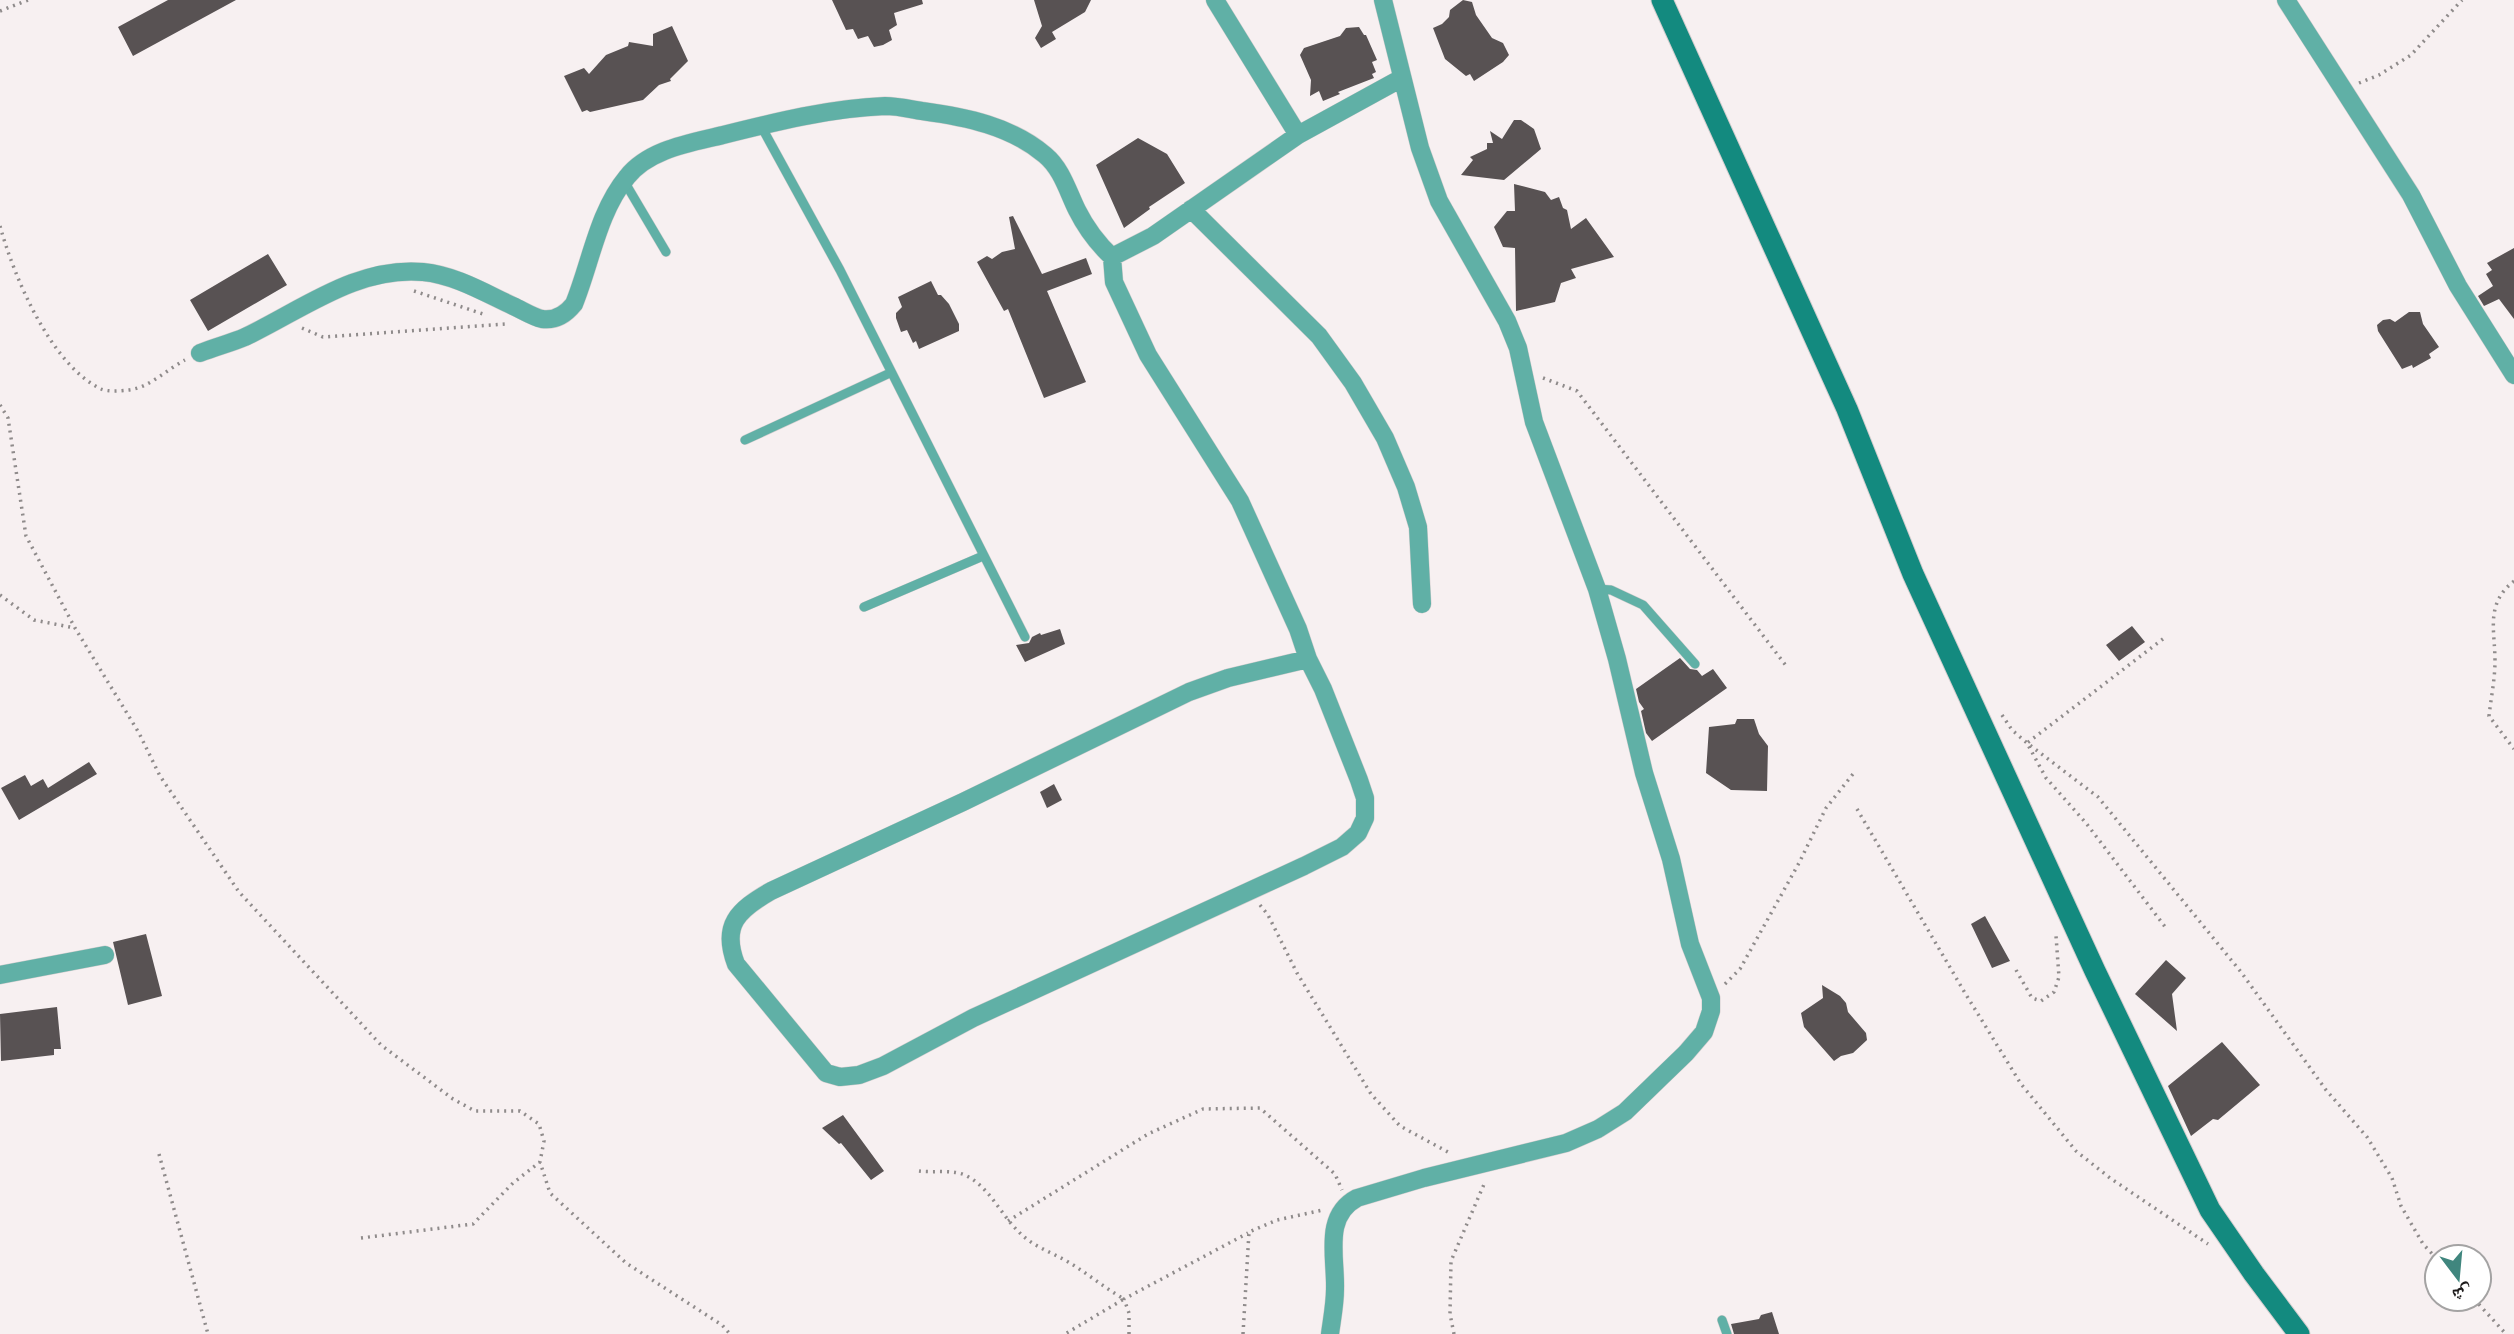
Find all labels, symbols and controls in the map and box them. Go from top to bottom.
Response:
north arrow [2423,1243,2493,1313]
text: ش [2450,1280,2475,1305]

